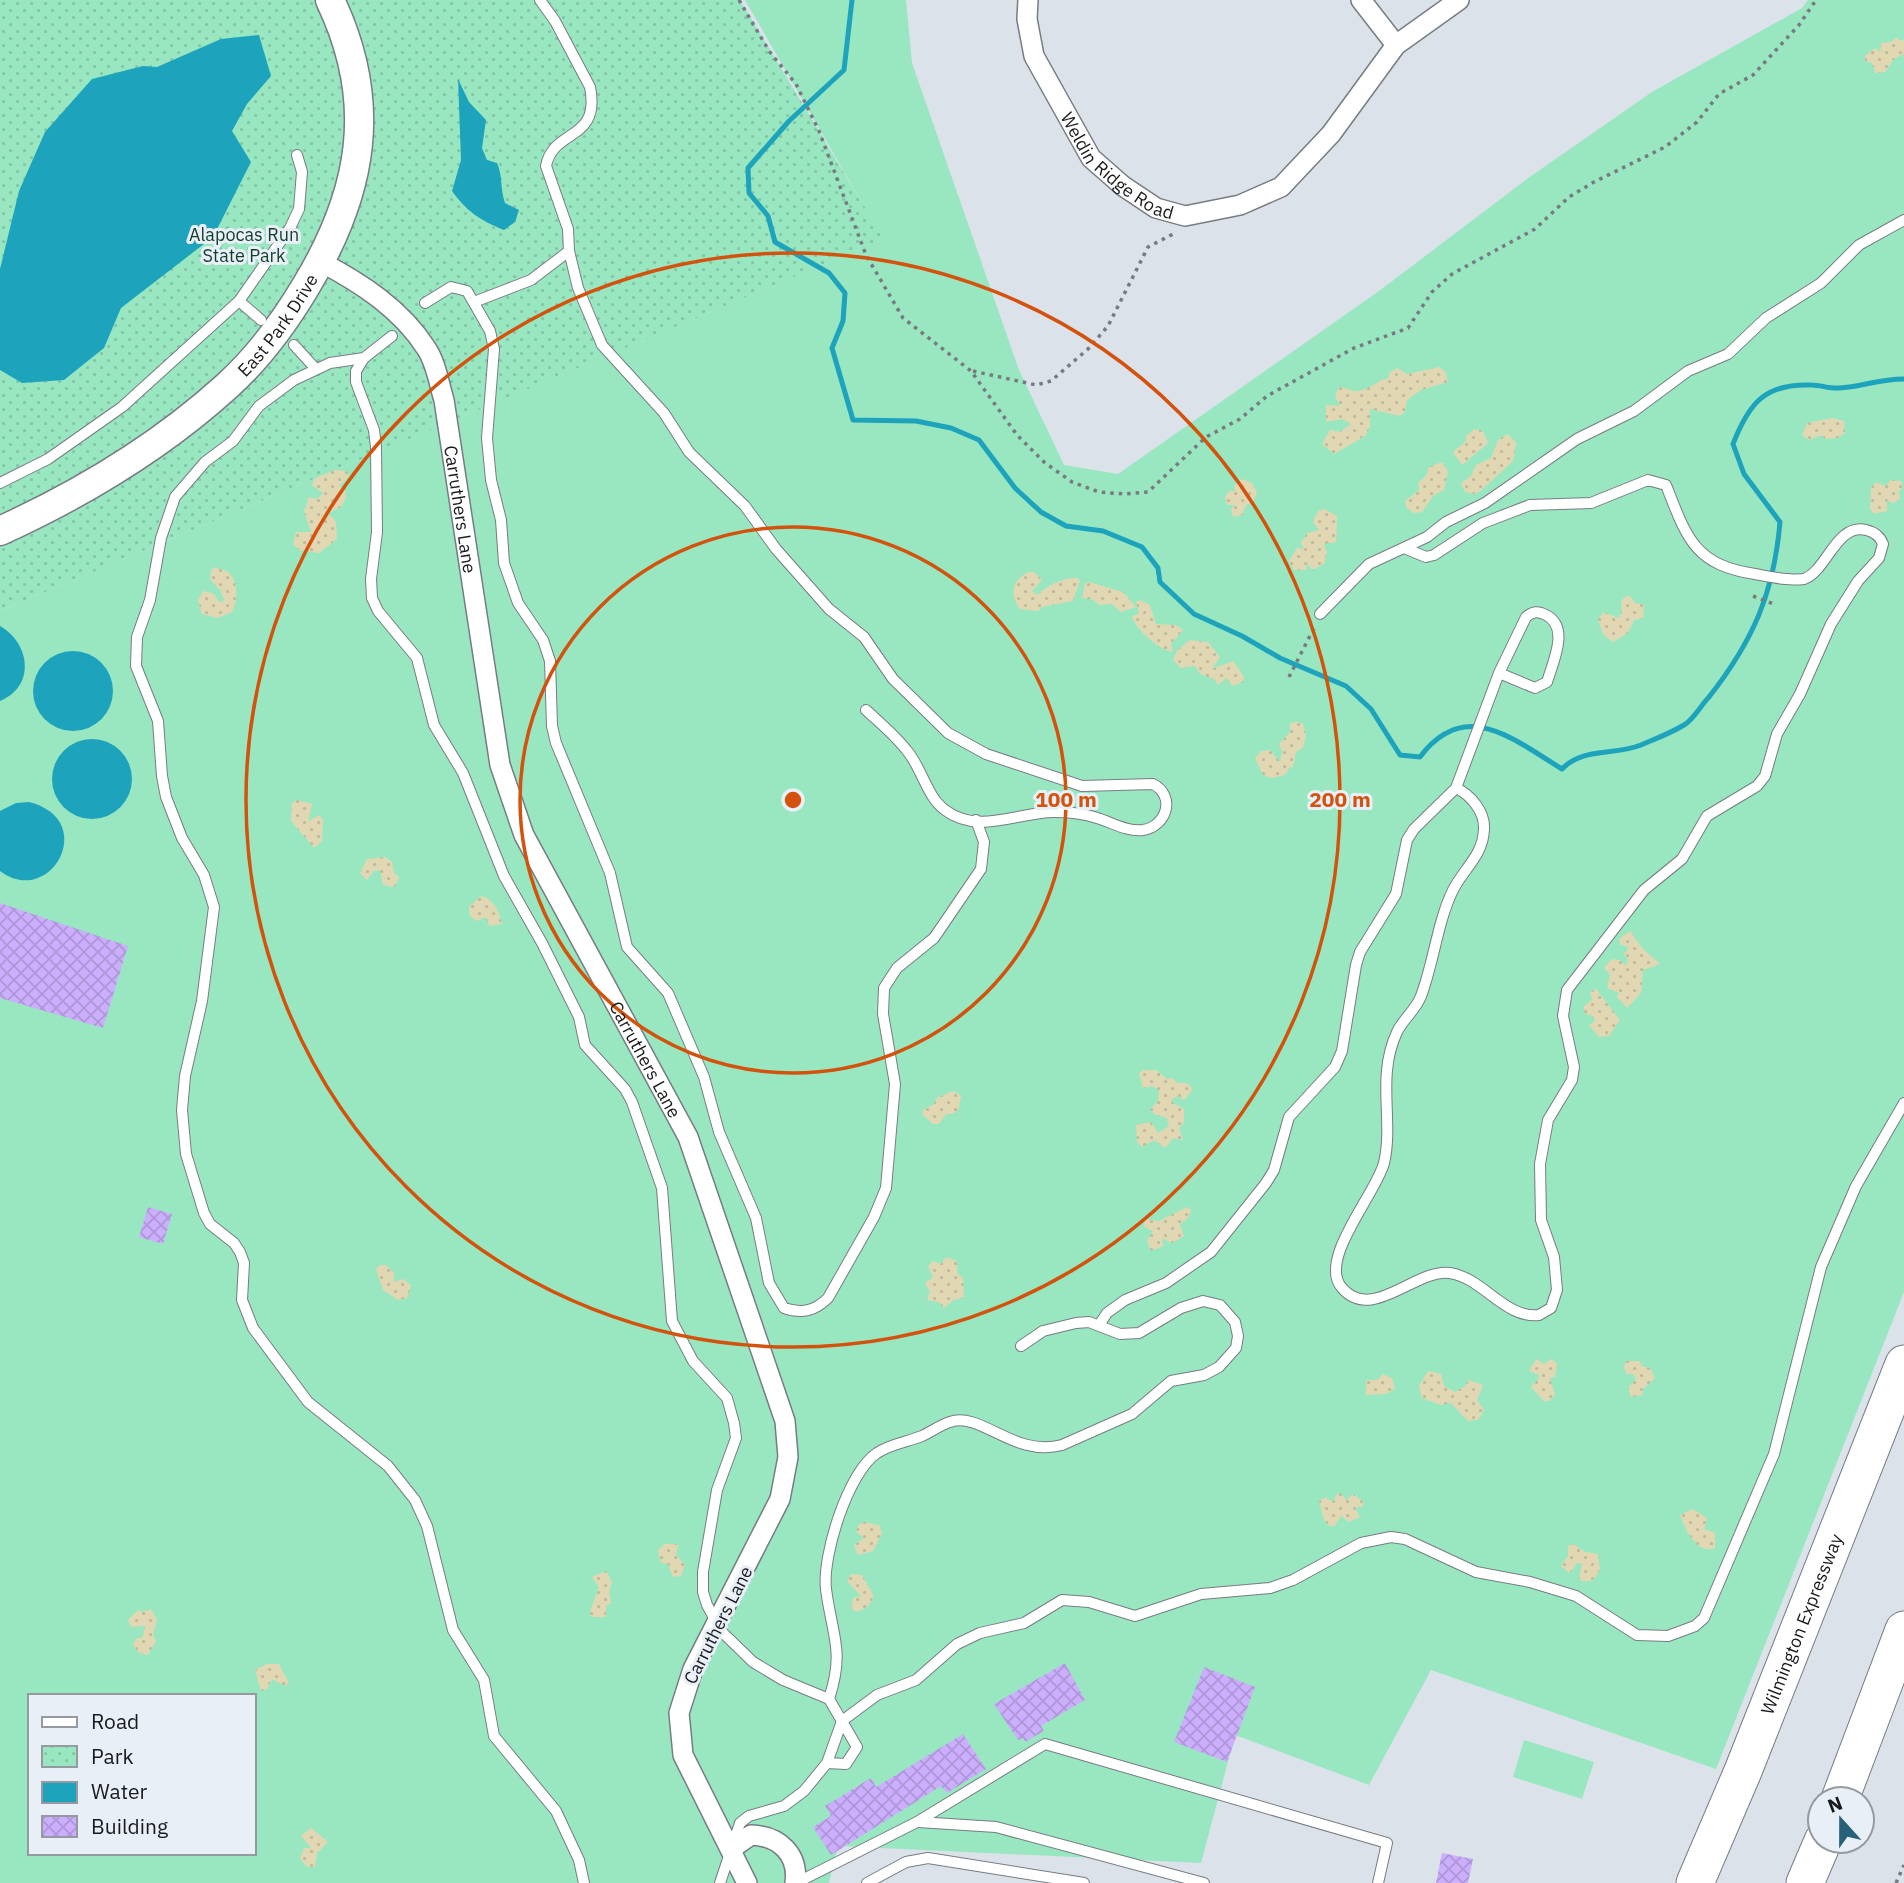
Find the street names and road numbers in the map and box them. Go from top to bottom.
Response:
street label: Weldin Ridge Road [1056,108,1176,224]
street label: East Park Drive [232,269,322,381]
street label: Carruthers Lane [440,444,482,575]
street label: Carruthers Lane [605,997,687,1122]
street label: Wilmington Expressway [1755,1530,1847,1718]
street label: Carruthers Lane [678,1562,758,1688]

